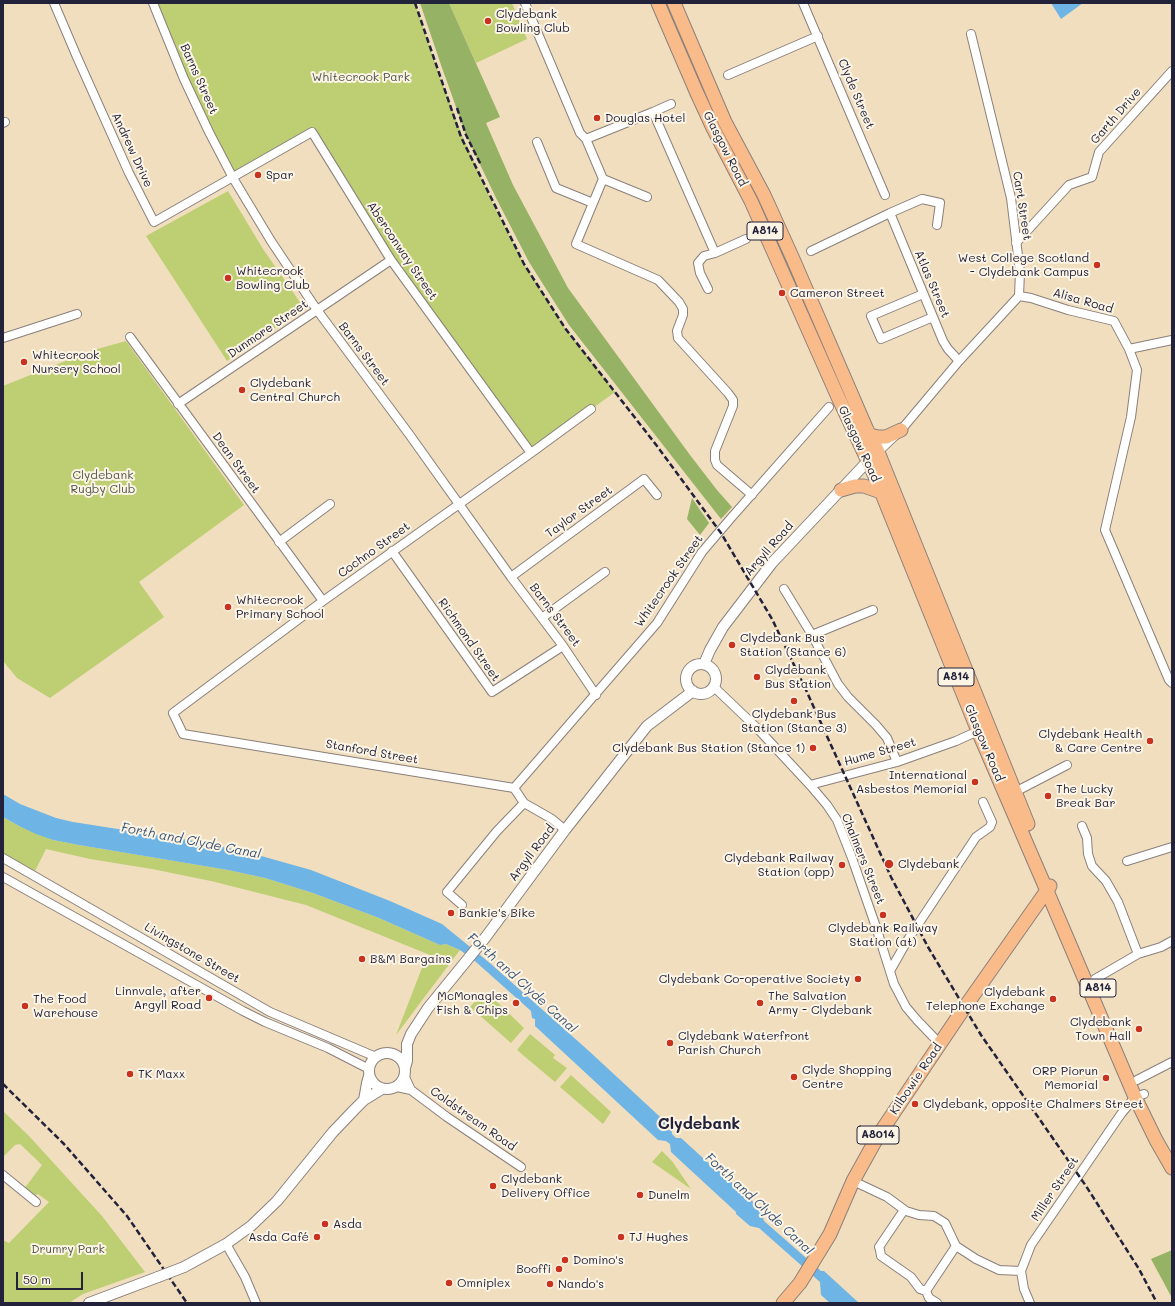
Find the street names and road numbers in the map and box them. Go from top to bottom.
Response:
street label: Barns Street [177,42,221,116]
street label: Clyde Street [835,57,877,131]
street label: Garth Drive [1088,85,1144,147]
street label: Glasgow Road [700,109,750,189]
street label: Andrew Drive [108,110,156,190]
street label: Cart Street [1009,171,1035,241]
street label: Aberconway Street [364,199,440,303]
road number: A814 [747,222,783,240]
street label: Atlas Street [911,248,953,320]
street label: Alisa Road [1051,286,1115,316]
street label: Dunmore Street [225,297,311,361]
street label: Barns Street [336,320,392,388]
street label: Glasgow Road [835,404,883,484]
street label: Dean Street [209,430,263,496]
street label: Taylor Street [543,483,615,541]
street label: Cochno Street [335,519,413,581]
street label: Argyll Road [741,519,797,579]
street label: Whitecrook Street [632,532,706,630]
street label: Barns Street [527,581,583,649]
street label: Richmond Street [435,596,503,684]
road number: A814 [938,668,974,686]
street label: Glasgow Road [961,702,1007,784]
street label: Hume Street [842,735,918,769]
street label: Stanford Street [325,737,419,767]
street label: Chalmers Street [838,811,888,907]
street label: Argyll Road [506,822,558,884]
street label: Livingstone Street [142,920,242,986]
road number: A814 [1080,979,1116,997]
street label: Kilbowie Road [887,1041,945,1117]
street label: Coldstream Road [427,1084,519,1154]
road number: A8014 [857,1126,899,1144]
street label: Miller Street [1028,1154,1082,1224]

